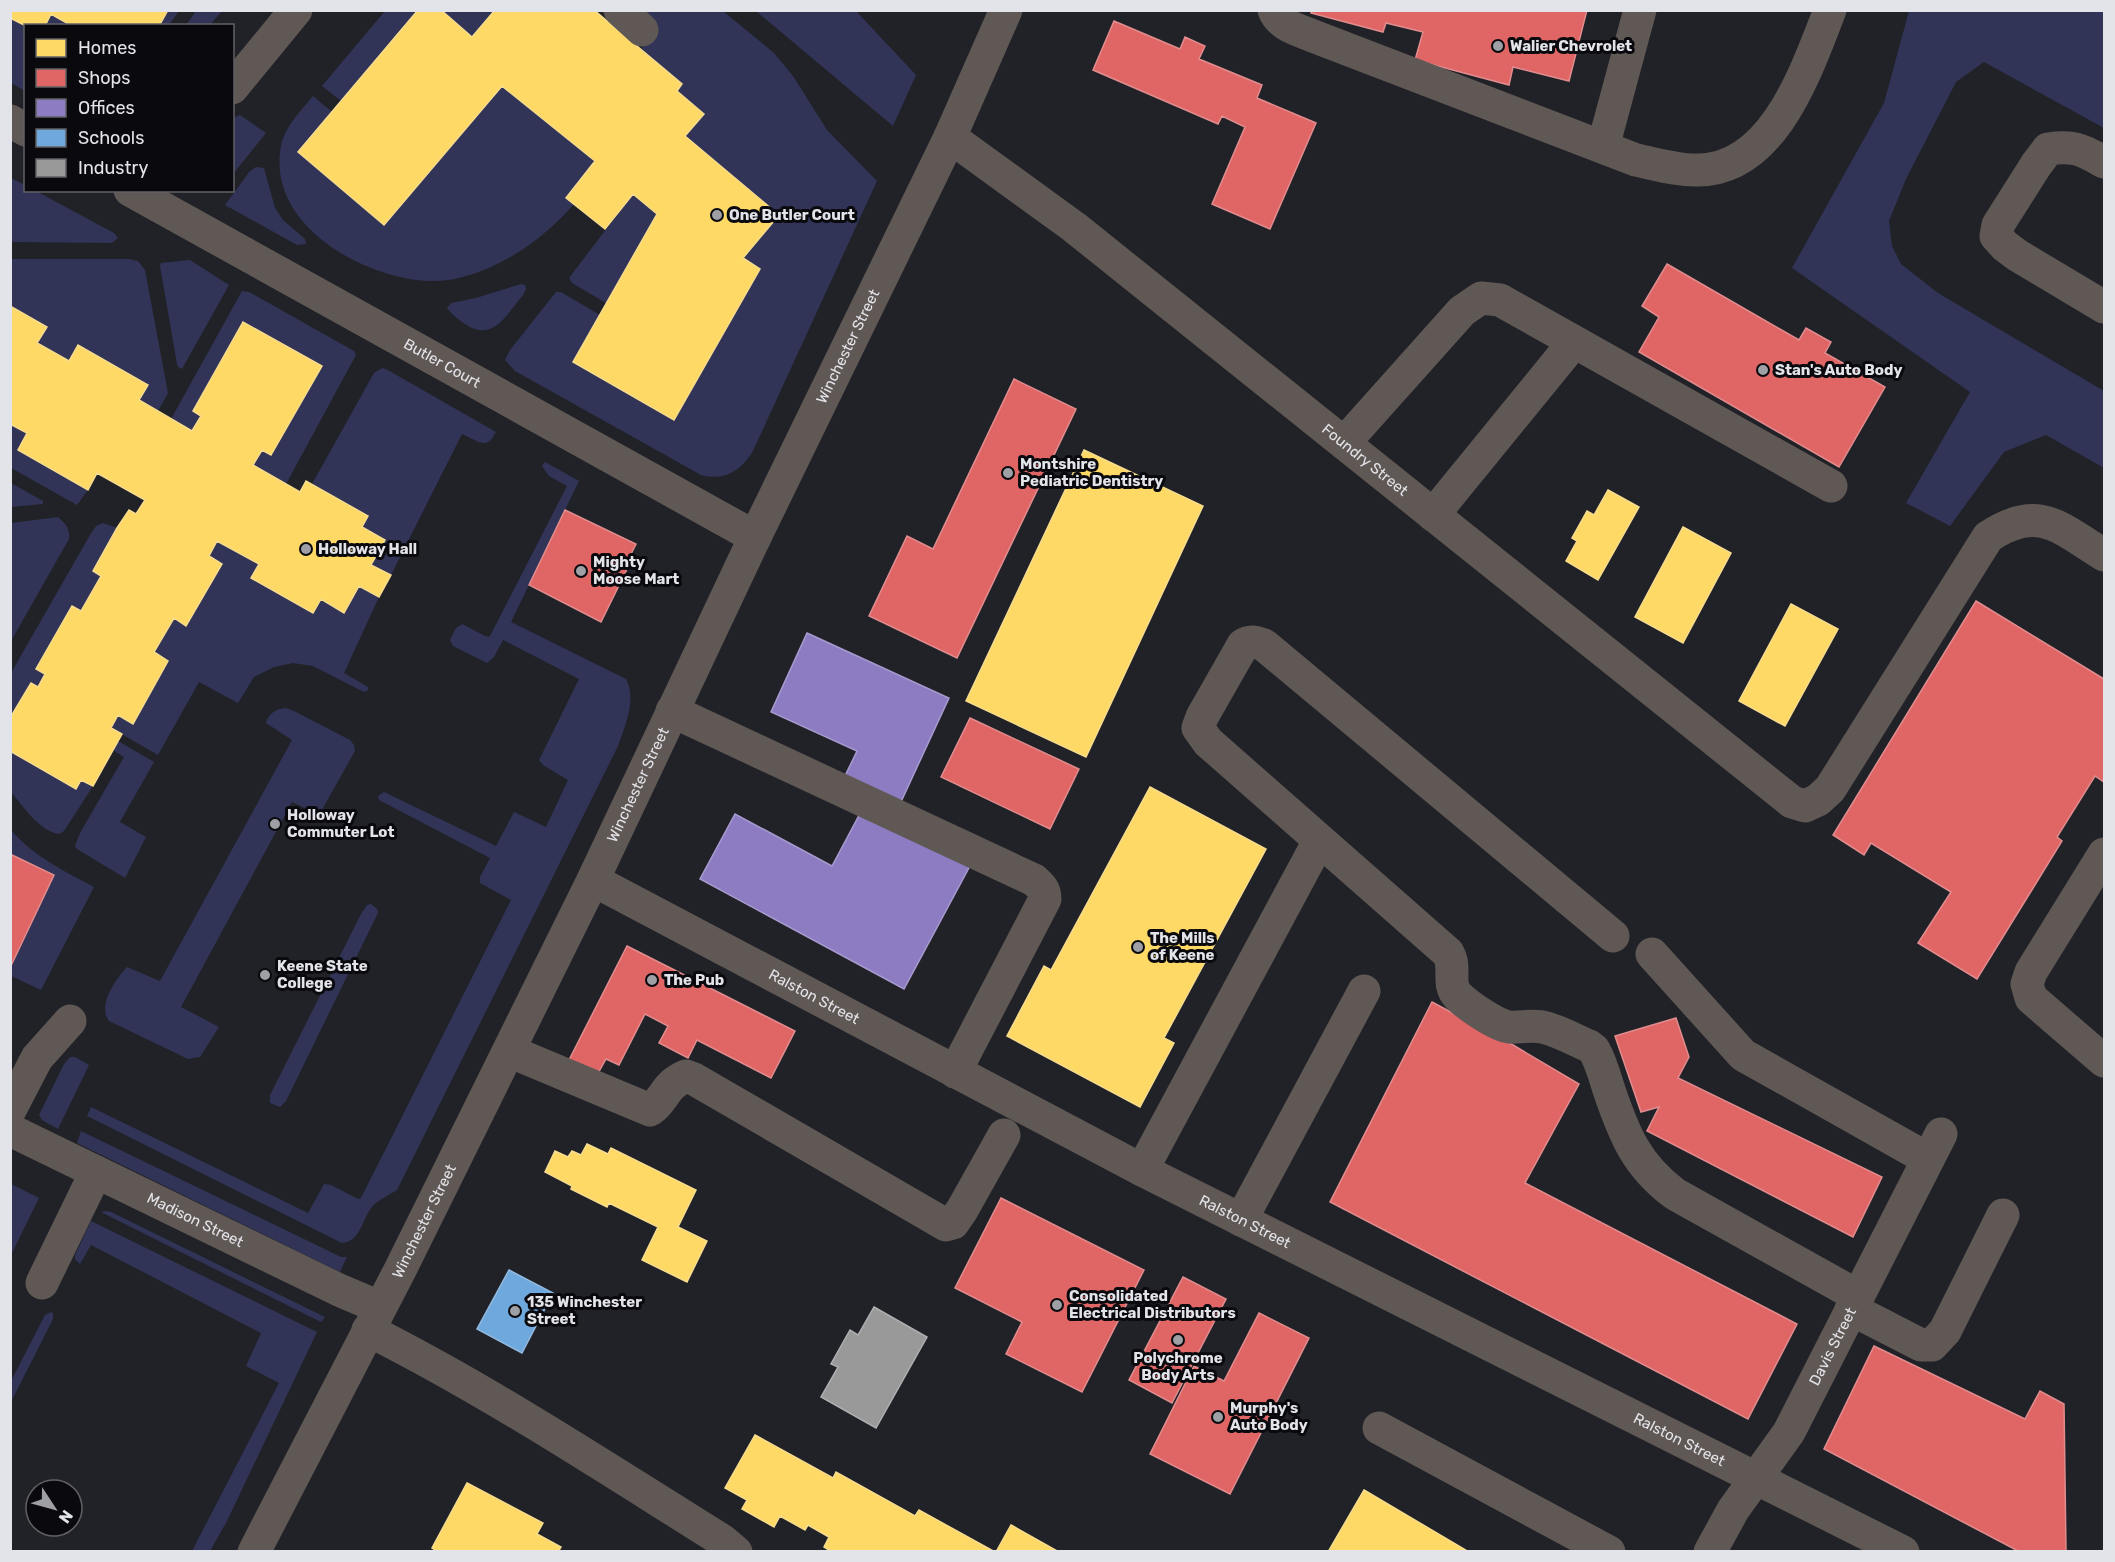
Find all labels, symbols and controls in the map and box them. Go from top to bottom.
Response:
legend [24,24,234,192]
text: Homes [78,37,136,59]
place label: Walier Chevrolet [1510,37,1632,55]
marker: Walier Chevrolet [1491,39,1505,53]
text: Shops [78,67,130,89]
text: Offices [78,97,135,119]
text: Schools [78,127,144,149]
text: Industry [78,157,148,179]
place label: One Butler Court [729,206,855,224]
marker: One Butler Court [710,208,724,222]
street label: Winchester Street [812,286,883,407]
street label: Butler Court [400,335,484,392]
place label: Stan's Auto Body [1775,361,1902,379]
marker: Stan's Auto Body [1756,363,1770,377]
street label: Foundry Street [1318,420,1412,500]
place label: Montshire Pediatric Dentistry [1020,455,1163,490]
marker: Montshire Pediatric Dentistry [1001,466,1015,480]
place label: Holloway Hall [318,540,417,558]
marker: Holloway Hall [299,542,313,556]
place label: Mighty Moose Mart [593,553,679,588]
marker: Mighty Moose Mart [574,564,588,578]
street label: Winchester Street [603,724,673,845]
place label: Holloway Commuter Lot [287,806,394,841]
marker: Holloway Commuter Lot [268,817,282,831]
place label: The Mills of Keene [1150,929,1215,964]
marker: The Mills of Keene [1131,940,1145,954]
place label: Keene State College [277,957,368,992]
street label: Ralston Street [766,965,863,1028]
marker: Keene State College [258,968,272,982]
place label: The Pub [664,971,724,989]
marker: The Pub [645,973,659,987]
street label: Winchester Street [388,1161,460,1281]
street label: Madison Street [144,1189,247,1251]
street label: Ralston Street [1196,1191,1294,1252]
place label: Consolidated Electrical Distributors [1069,1287,1236,1322]
place label: 135 Winchester Street [527,1293,642,1328]
marker: Consolidated Electrical Distributors [1050,1298,1064,1312]
marker: 135 Winchester Street [508,1304,522,1318]
street label: Davis Street [1805,1304,1860,1388]
marker: Polychrome Body Arts [1171,1333,1185,1347]
place label: Polychrome Body Arts [1133,1349,1223,1384]
place label: Murphy's Auto Body [1230,1399,1308,1434]
street label: Ralston Street [1630,1409,1728,1470]
marker: Murphy's Auto Body [1211,1410,1225,1424]
north arrow [24,1478,84,1538]
text: N [55,1506,77,1527]

